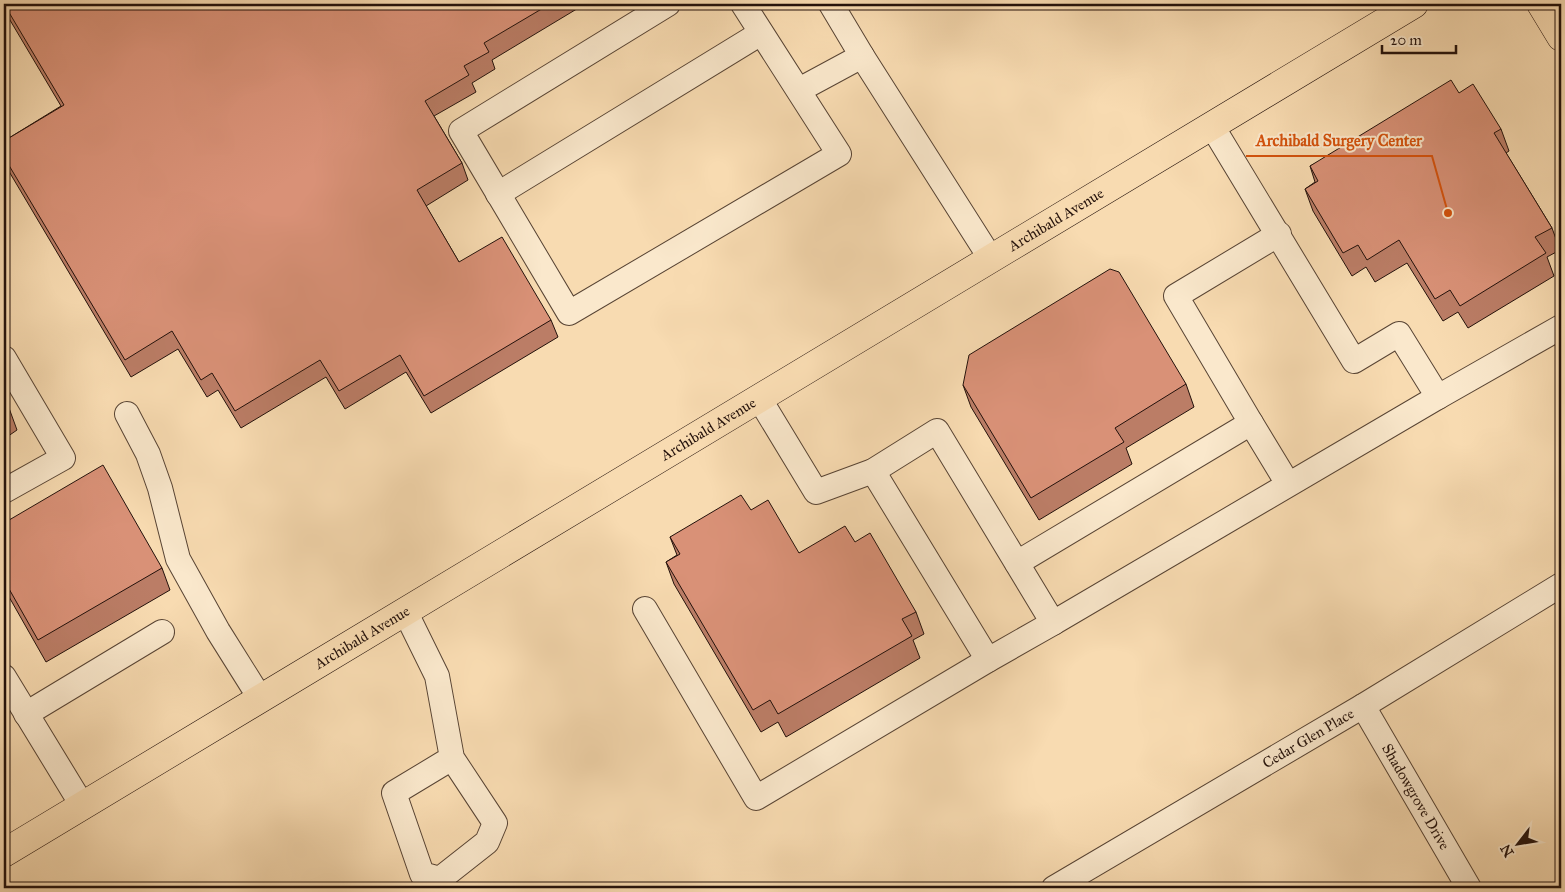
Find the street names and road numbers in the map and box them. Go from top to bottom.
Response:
street label: Archibald Avenue [1004,184,1107,256]
street label: Archibald Avenue [656,393,759,465]
street label: Archibald Avenue [310,602,413,673]
street label: Cedar Glen Place [1259,704,1357,772]
street label: Shadowgrove Drive [1378,740,1454,853]

